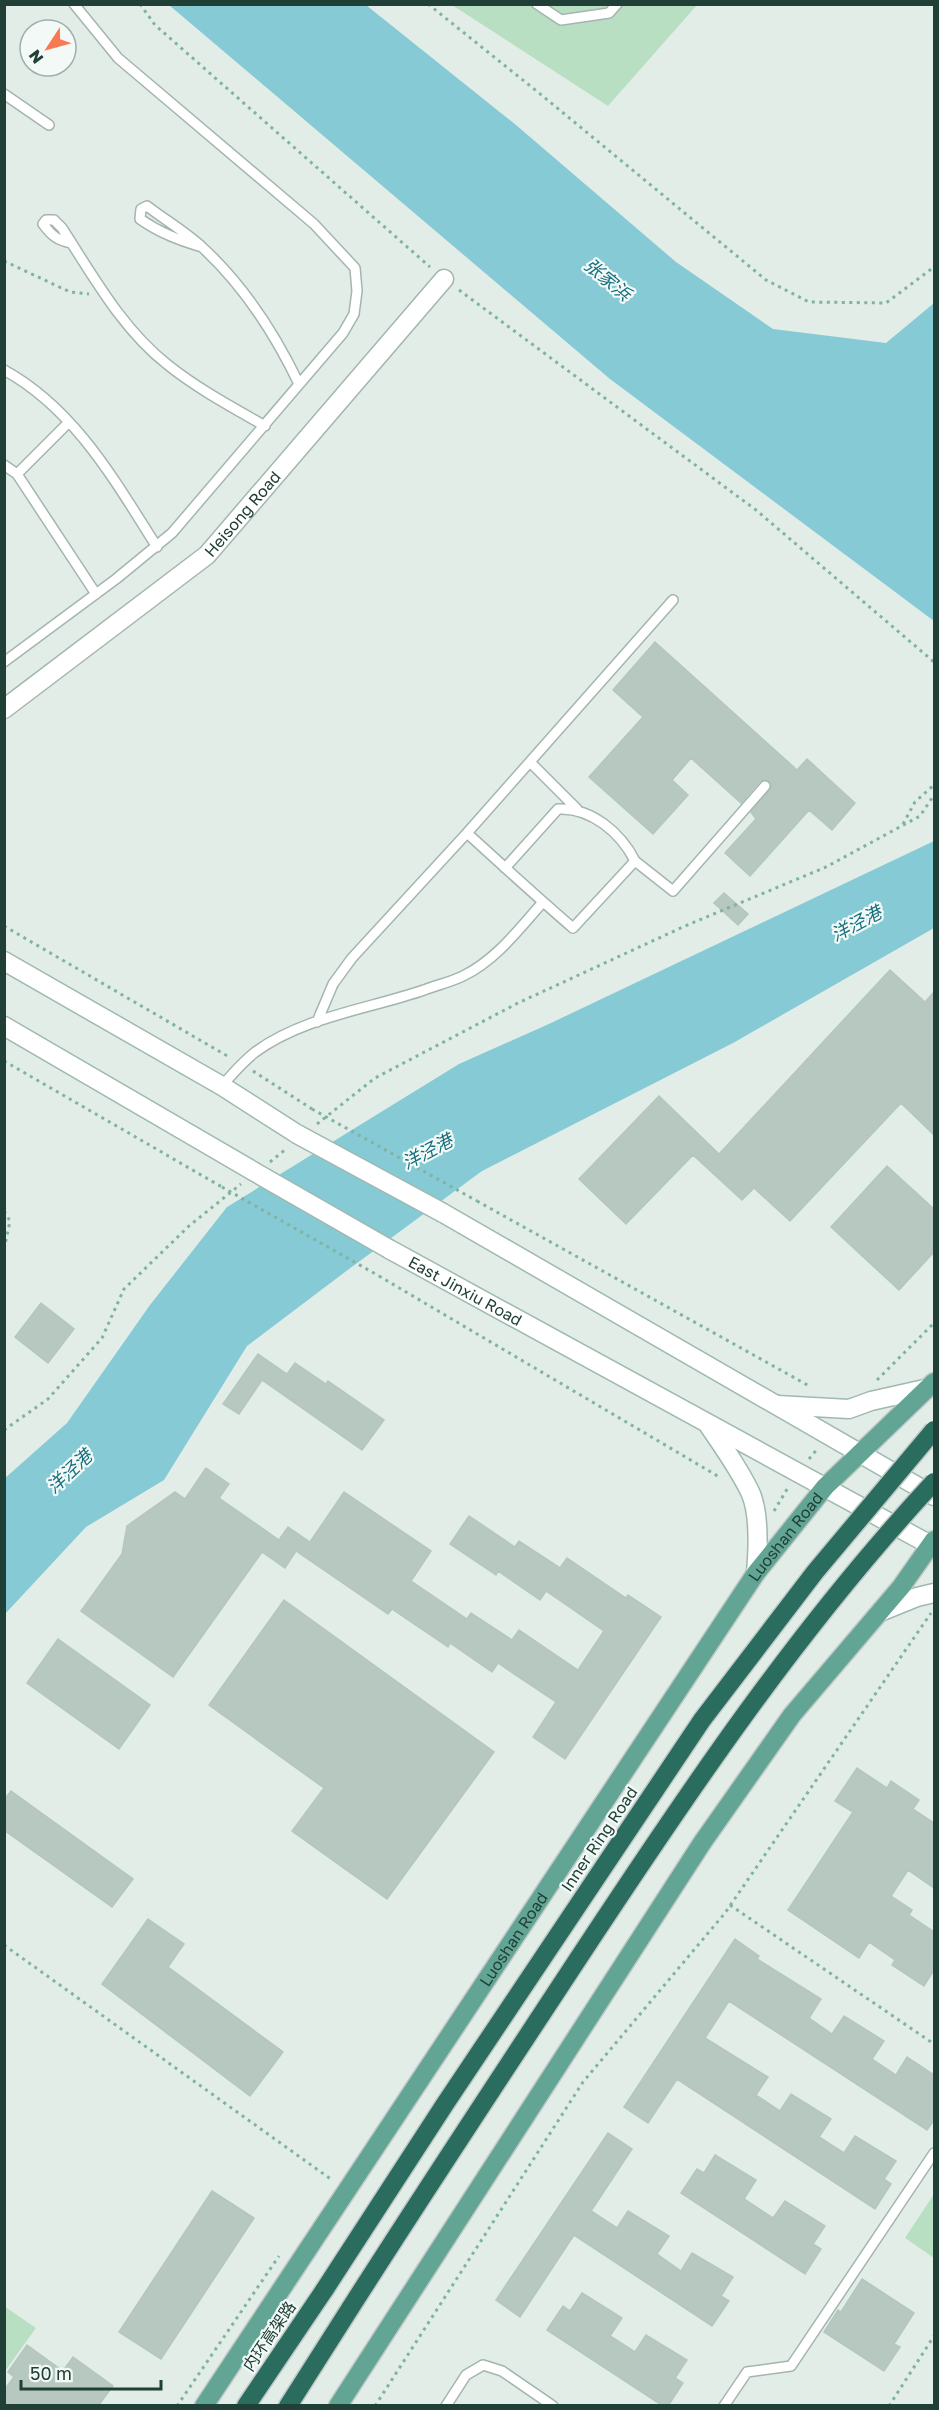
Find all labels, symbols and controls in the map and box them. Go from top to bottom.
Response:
north arrow [18,18,78,78]
text: N [24,46,48,68]
water label: 张家浜 [580,253,637,306]
street label: Heisong Road [200,467,285,561]
water label: 洋泾港 [827,899,888,945]
water label: 洋泾港 [398,1127,459,1173]
street label: East Jinxiu Road [405,1252,526,1330]
water label: 洋泾港 [42,1442,98,1497]
street label: Luoshan Road [743,1488,827,1585]
street label: Inner Ring Road [557,1783,641,1895]
street label: Luoshan Road [475,1888,552,1990]
street label: 内环高架路 [238,2297,300,2375]
scale bar [21,2353,160,2391]
text: 50 m [30,2362,72,2384]

